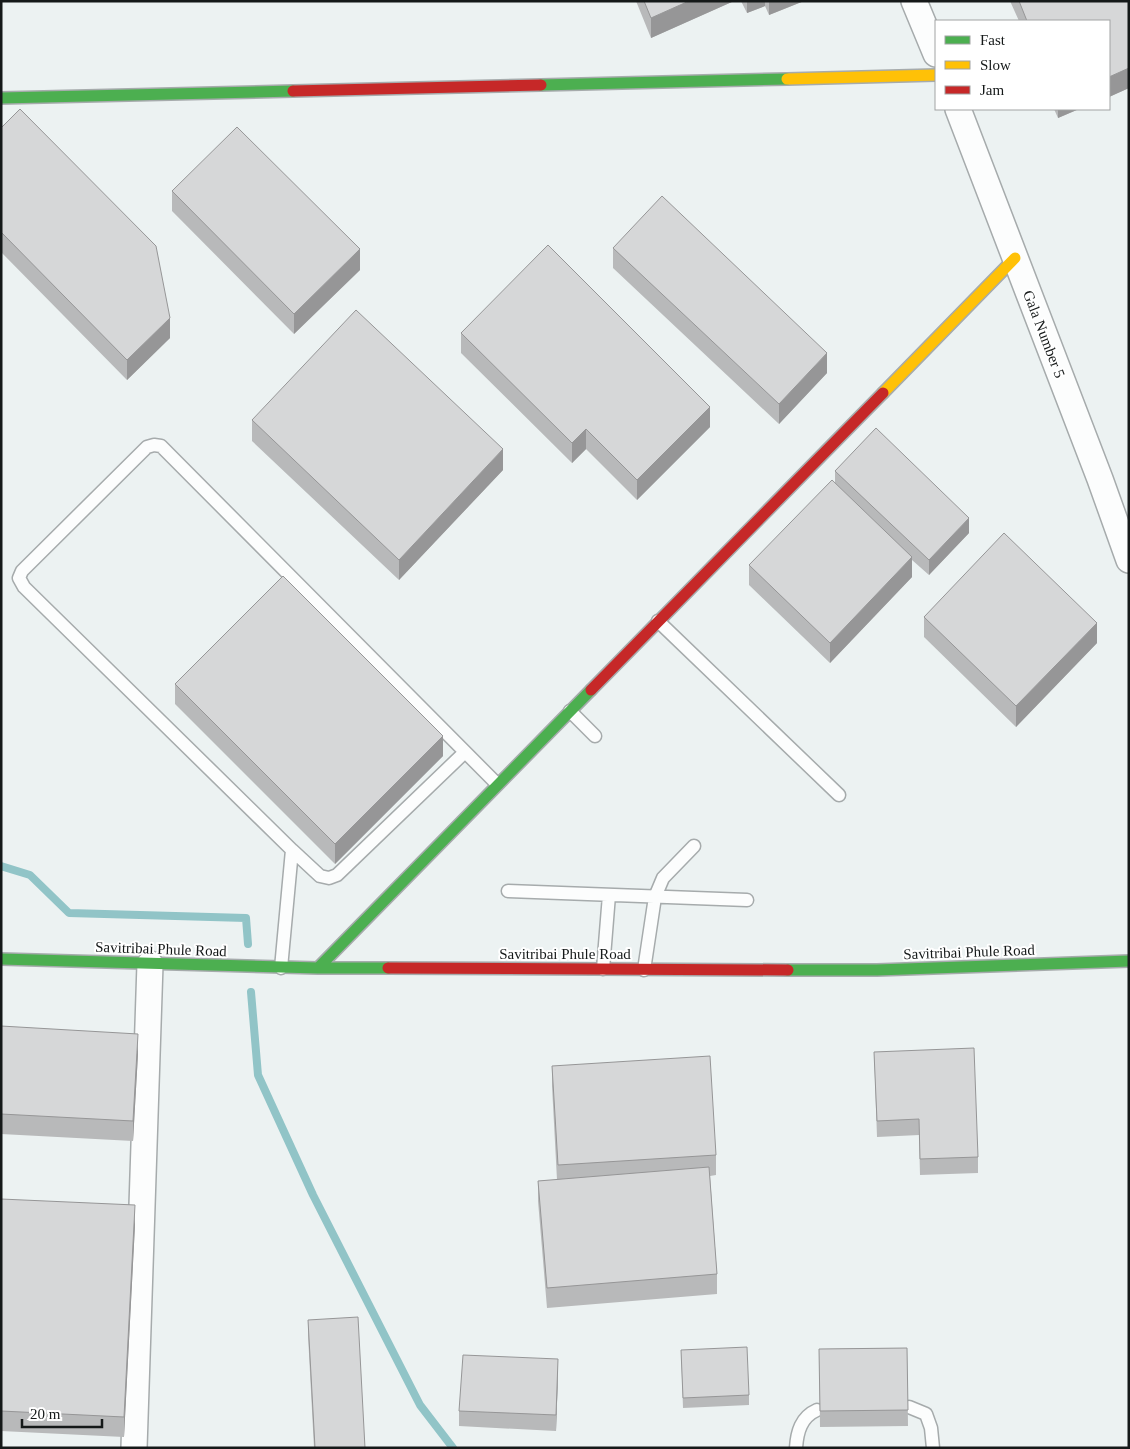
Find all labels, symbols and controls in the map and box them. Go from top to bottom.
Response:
legend [935,20,1110,110]
text: Fast [980,32,1006,48]
text: Slow [980,57,1011,73]
text: Jam [980,82,1004,98]
street label: Gala Number 5 [1020,288,1068,380]
street label: Savitribai Phule Road [95,939,228,959]
street label: Savitribai Phule Road [903,942,1036,962]
street label: Savitribai Phule Road [499,946,631,962]
scale bar [22,1396,102,1428]
text: 20 m [30,1406,61,1422]

